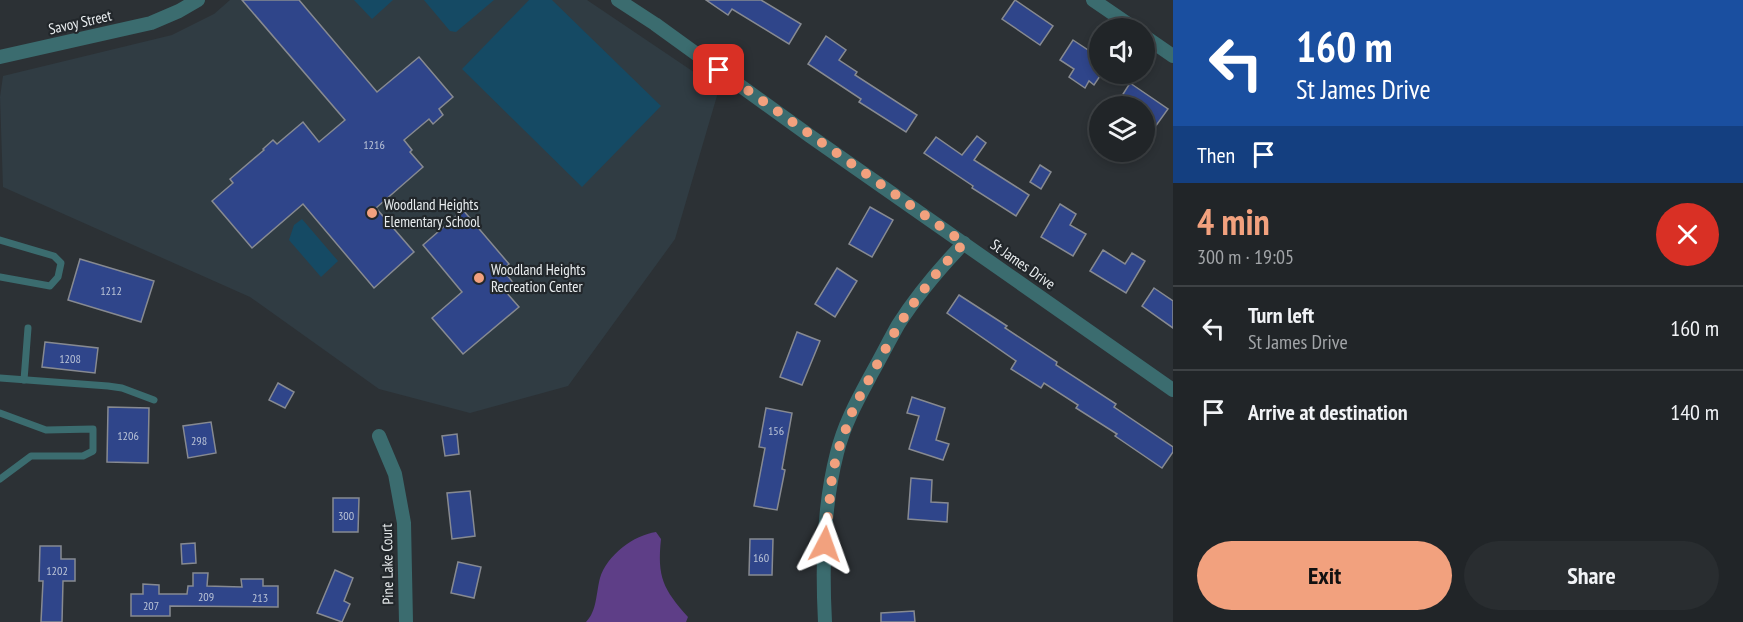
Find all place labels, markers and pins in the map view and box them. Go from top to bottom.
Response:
pin [693,44,744,95]
place label: Woodland Heights Elementary School [384,195,481,231]
marker: Woodland Heights Elementary School [365,206,379,220]
place label: Woodland Heights Recreation Center [491,260,586,296]
marker: Woodland Heights Recreation Center [472,271,486,285]

